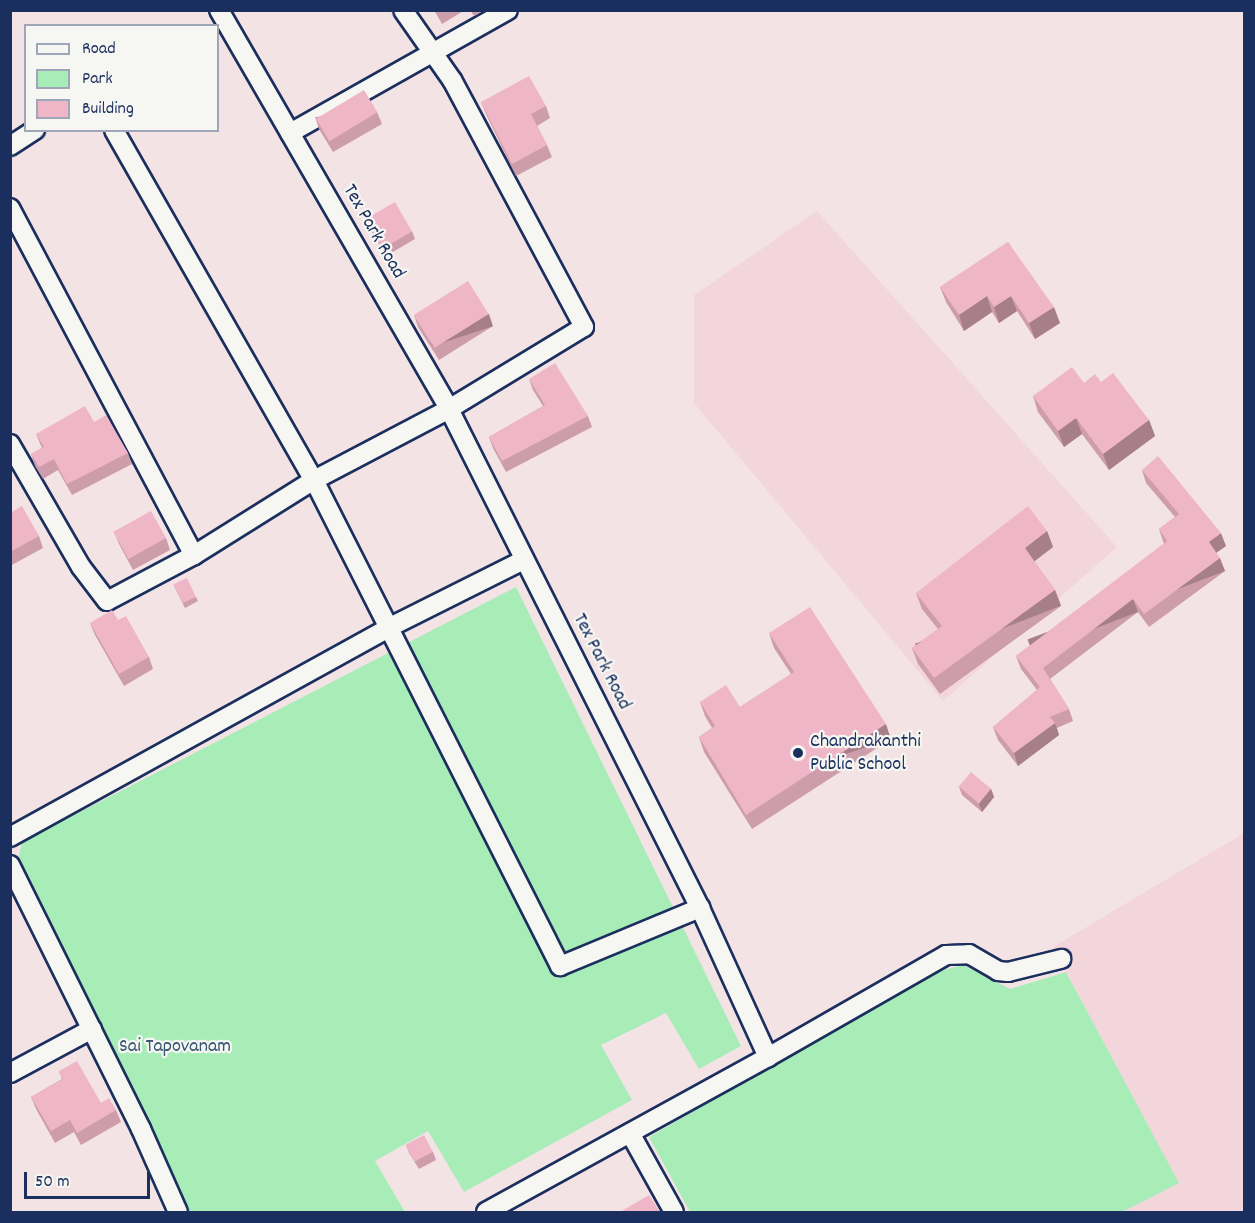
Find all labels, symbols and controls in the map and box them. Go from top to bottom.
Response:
legend [24,24,219,132]
text: Road [82,37,116,62]
text: Park [82,67,113,92]
text: Building [82,97,134,122]
street label: Tex Park Road [336,181,410,283]
street label: Tex Park Road [567,610,635,714]
place label: Chandrakanthi Public School [810,730,921,777]
marker: Chandrakanthi Public School [791,746,805,760]
park label: Sai Tapovanam [119,1035,231,1059]
scale bar [27,1160,153,1198]
text: 50 m [35,1170,70,1195]

